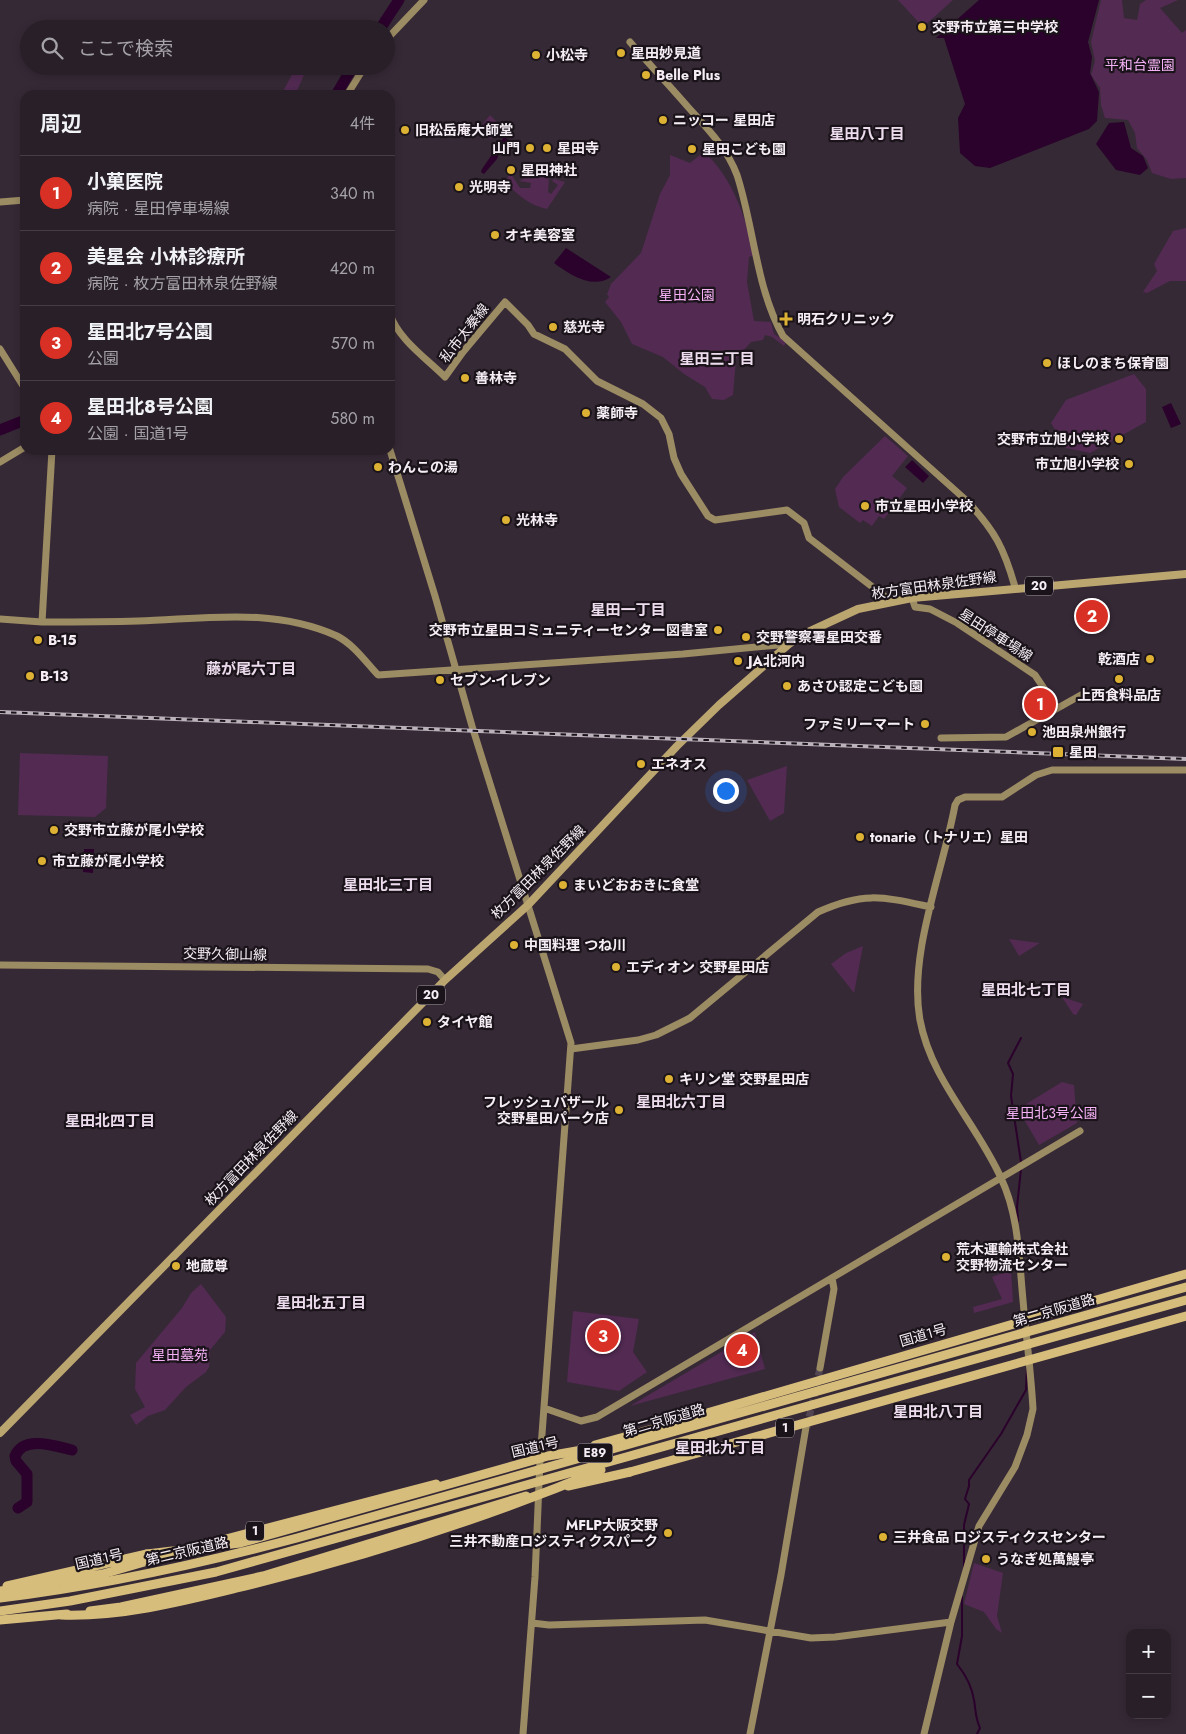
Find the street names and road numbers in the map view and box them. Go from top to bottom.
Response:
street label: 私市太秦線 [435,299,493,367]
street label: 枚方富田林泉佐野線 [870,566,998,604]
road number: 20 [1025,576,1053,596]
street label: 星田停車場線 [955,604,1037,666]
street label: 枚方富田林泉佐野線 [486,820,590,924]
street label: 交野久御山線 [183,943,267,965]
road number: 20 [417,986,445,1004]
street label: 枚方富田林泉佐野線 [200,1106,302,1210]
street label: 第二京阪道路 [1011,1289,1097,1331]
street label: 国道1号 [897,1319,949,1351]
street label: 第二京阪道路 [621,1399,707,1441]
road number: 1 [776,1419,794,1438]
street label: 国道1号 [509,1432,561,1462]
road number: E89 [578,1444,612,1462]
road number: 1 [246,1522,264,1540]
street label: 第二京阪道路 [144,1532,230,1570]
street label: 国道1号 [73,1544,125,1574]

